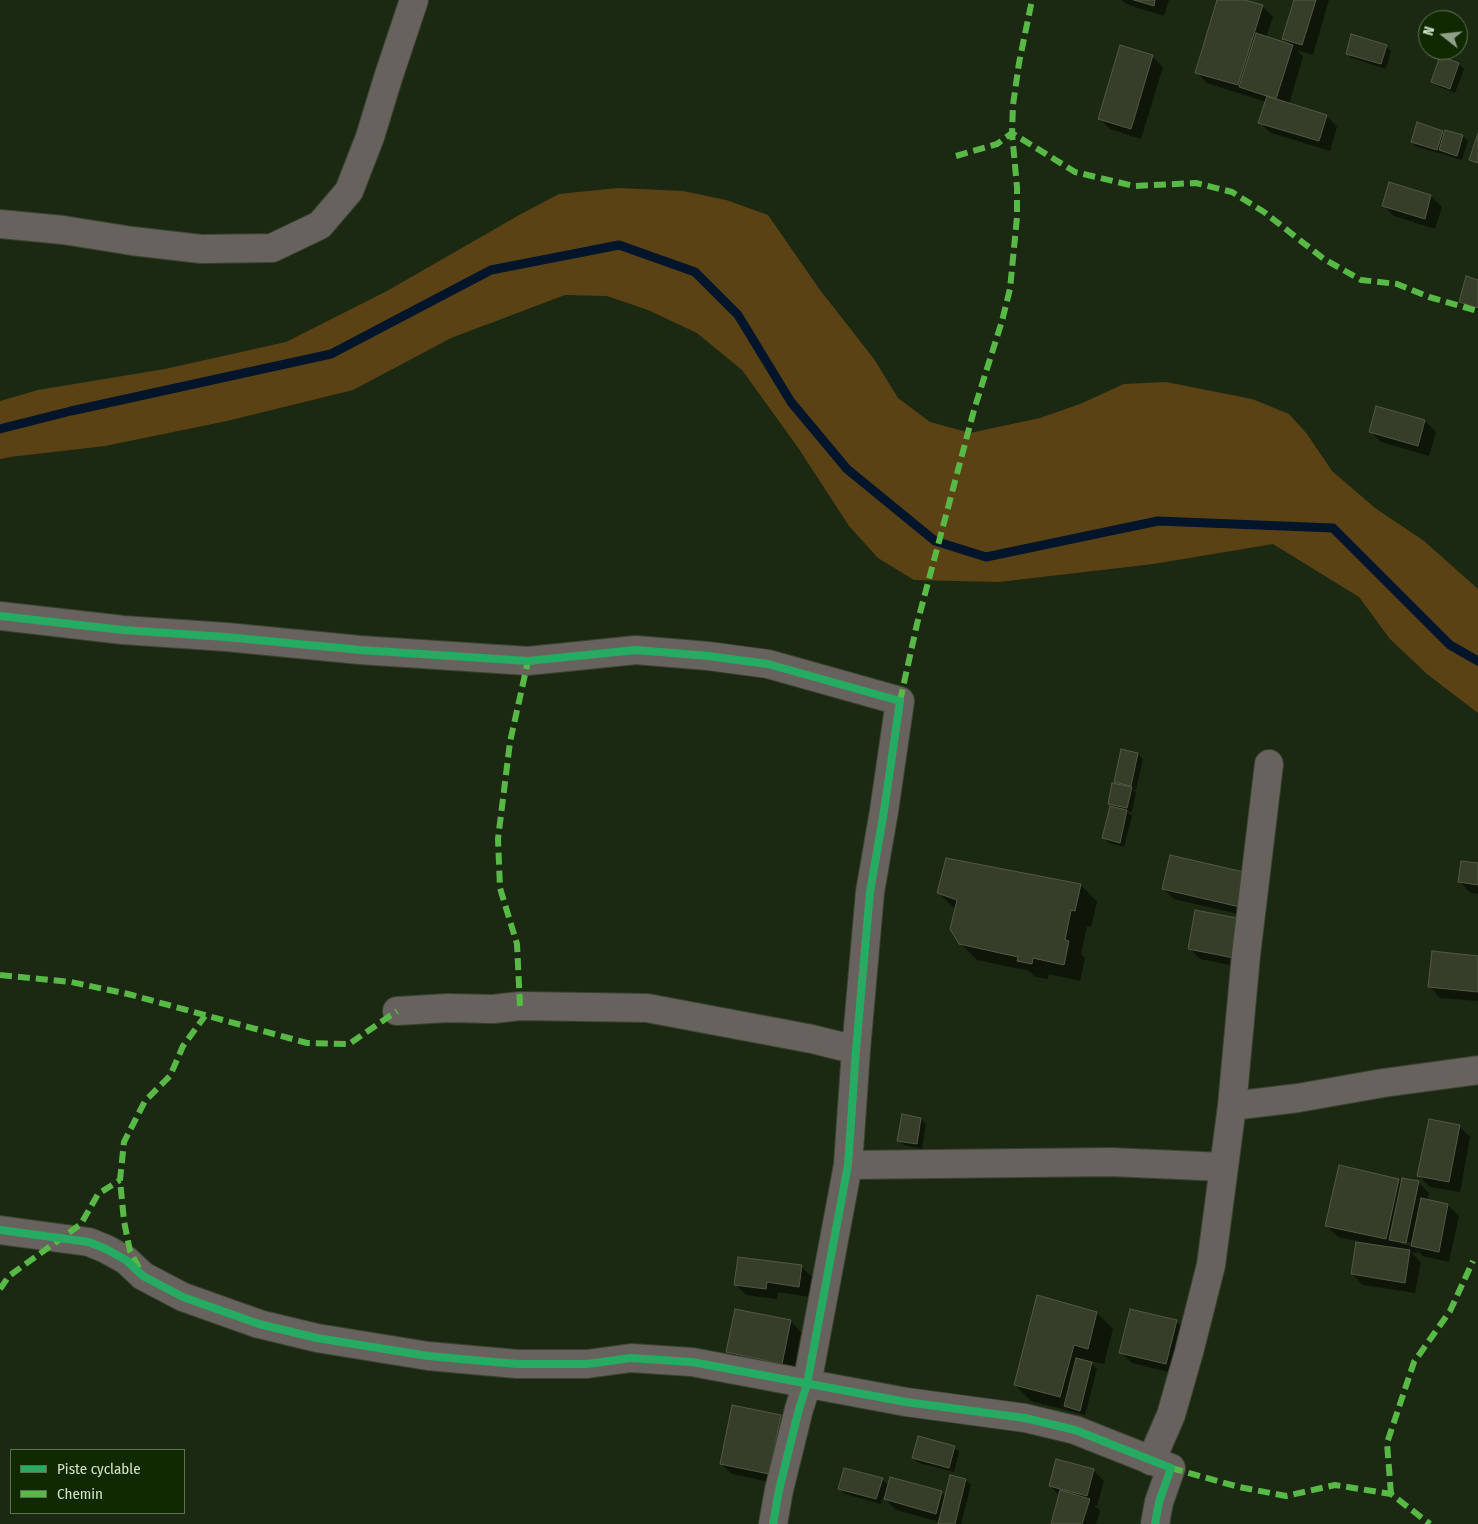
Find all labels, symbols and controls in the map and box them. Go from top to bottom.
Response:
north arrow [1418,10,1468,60]
text: N [1420,25,1438,37]
legend [10,1449,185,1514]
text: Piste cyclable [57,1460,141,1478]
text: Chemin [57,1485,103,1503]

